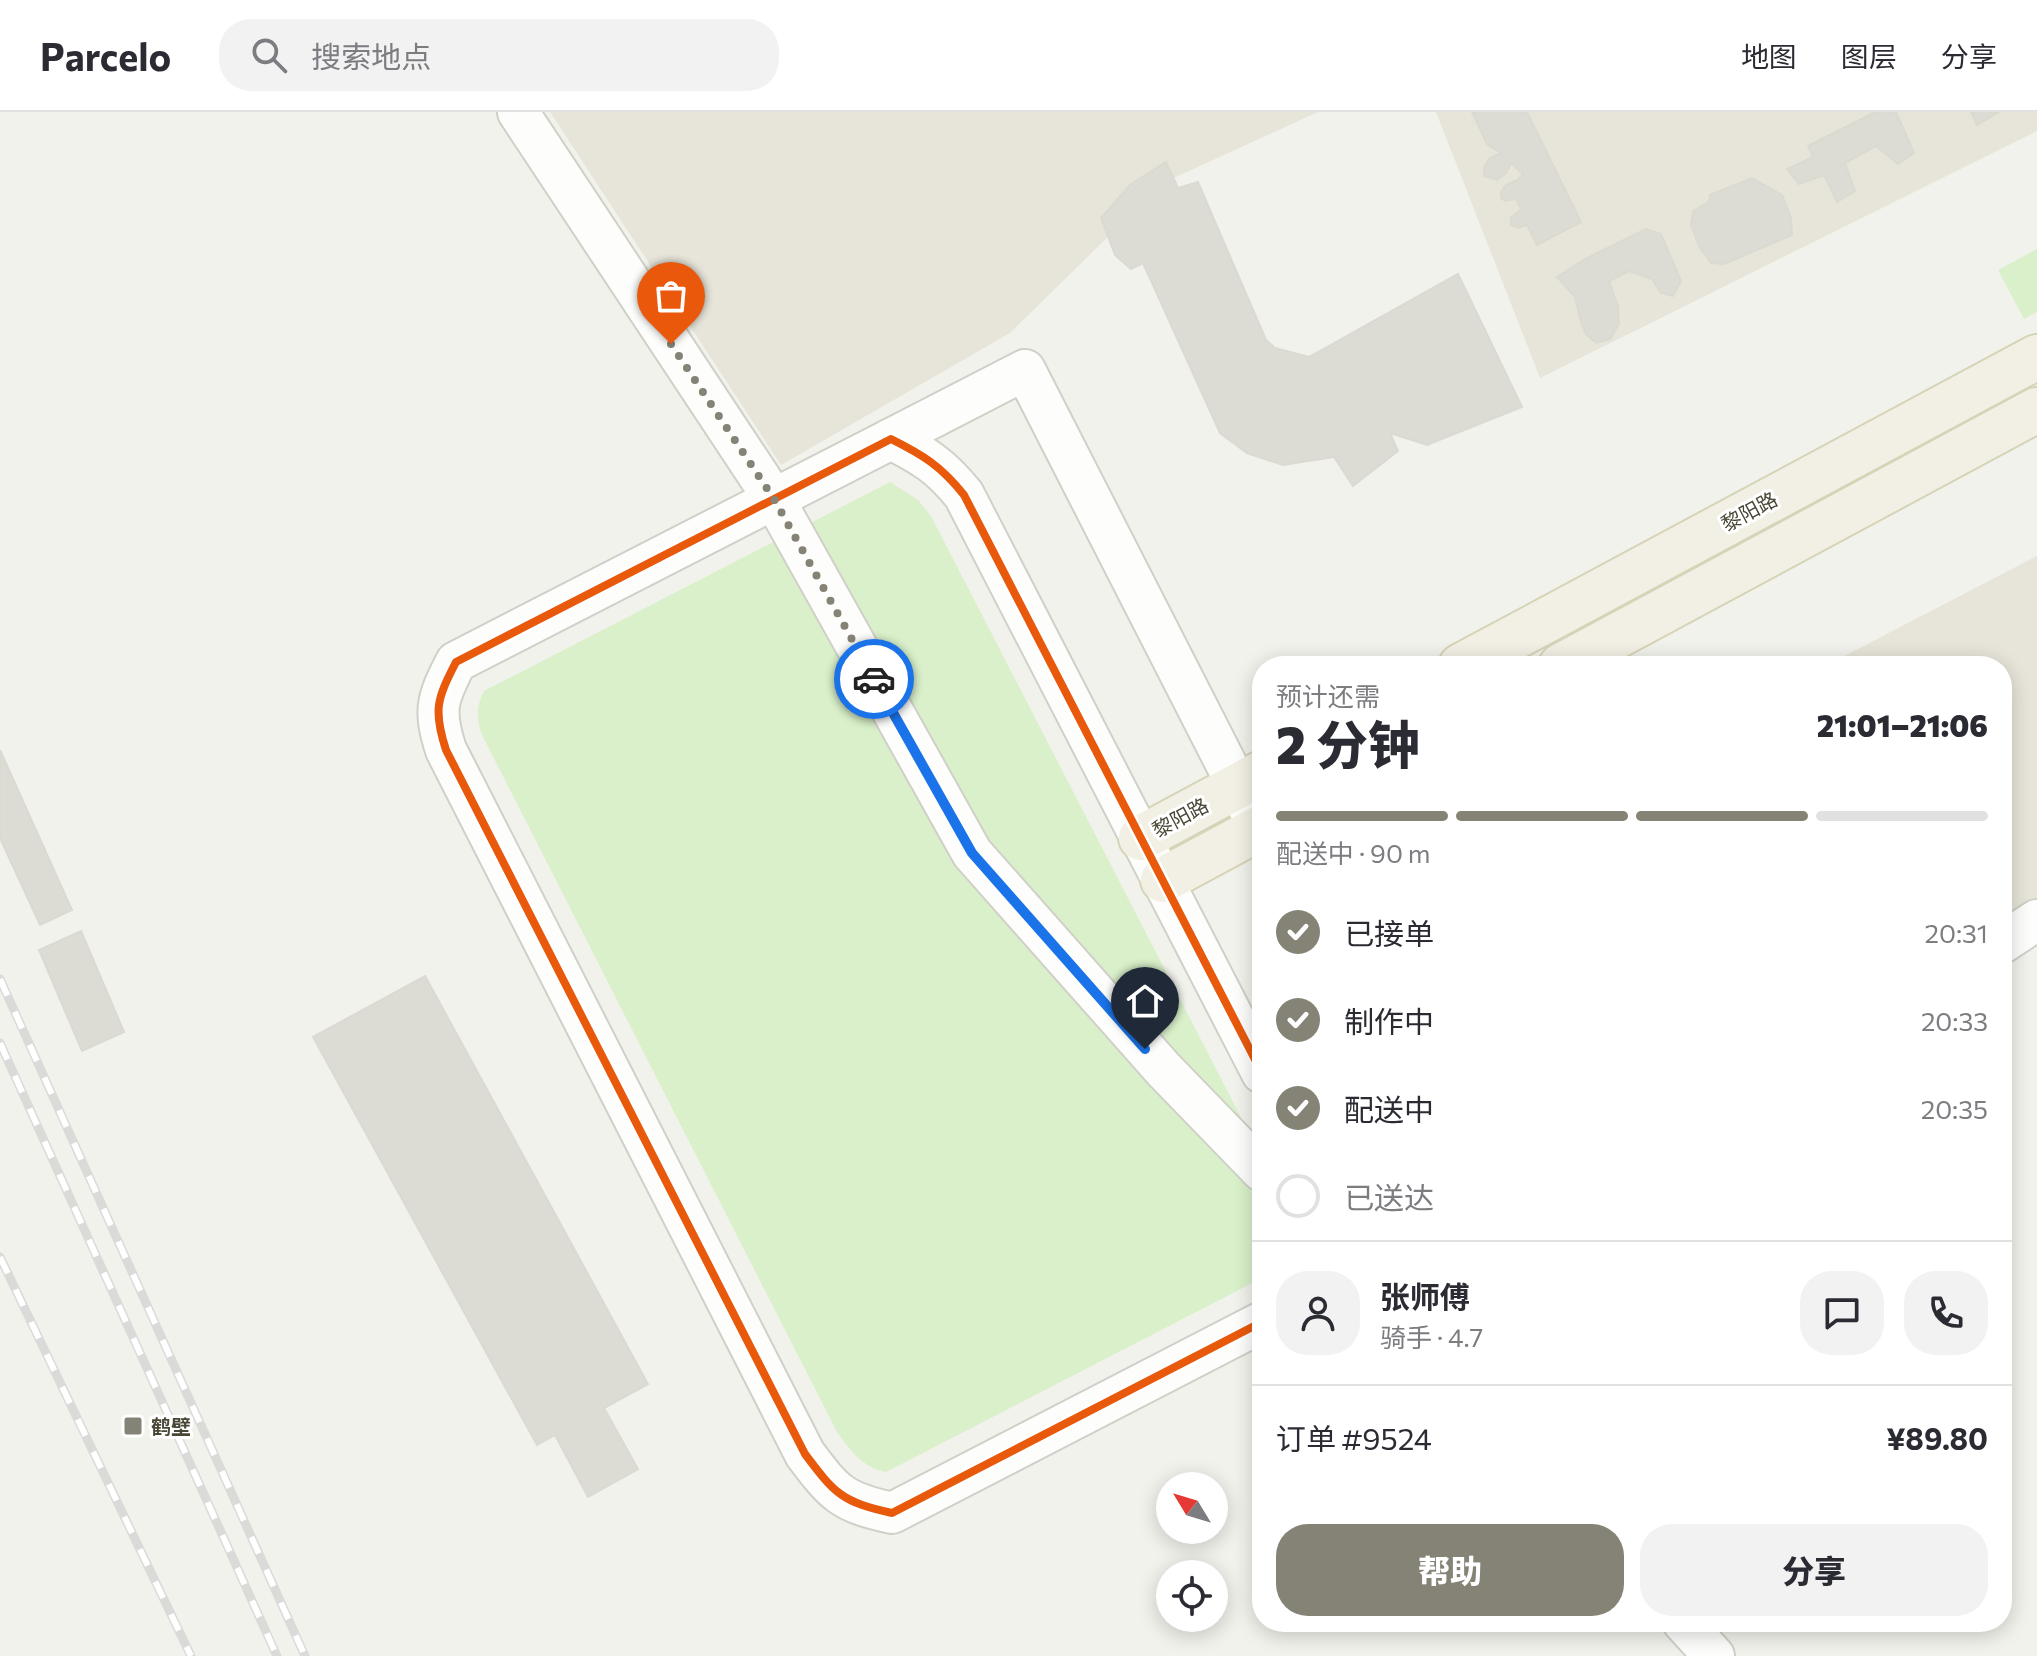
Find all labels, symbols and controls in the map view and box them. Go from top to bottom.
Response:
search box [219,19,779,91]
text: Parcelo [40,32,171,79]
icon: search [247,33,291,77]
text: 搜索地点 [311,37,431,74]
text: 地图 [1741,39,1797,73]
text: 图层 [1841,39,1897,73]
text: 分享 [1941,39,1997,73]
pin [637,262,705,344]
icon: bag [649,274,693,318]
street label: 黎阳路 [1717,486,1781,536]
courier [834,639,914,719]
icon: car [852,657,896,701]
text: 预计还需 [1276,680,1380,711]
text: 21:01–21:06 [1817,706,1988,743]
text: 2 分钟 [1276,711,1420,775]
street label: 黎阳路 [1148,792,1212,842]
text: 配送中 · 90 m [1276,837,1431,868]
icon: check [1276,910,1320,954]
text: 已接单 [1344,914,1434,951]
text: 20:31 [1925,917,1988,948]
pin [1111,967,1179,1049]
icon: home [1123,979,1167,1023]
icon: check [1276,998,1320,1042]
text: 制作中 [1344,1002,1434,1039]
text: 20:33 [1921,1005,1988,1036]
icon: check [1276,1086,1320,1130]
text: 配送中 [1344,1090,1434,1127]
text: 20:35 [1921,1093,1988,1124]
text: 已送达 [1344,1178,1434,1215]
button: person [1276,1271,1360,1355]
button: chat [1800,1271,1884,1355]
button: phone [1904,1271,1988,1355]
text: 张师傅 [1380,1277,1470,1314]
text: 骑手 · 4.7 [1380,1321,1483,1352]
place label: 鹤壁 [151,1414,191,1438]
marker: 鹤壁 [122,1415,144,1437]
text: 订单 #9524 [1276,1419,1432,1456]
text: ¥89.80 [1886,1419,1988,1456]
north arrow [1156,1472,1228,1544]
map controls [1156,1472,1228,1632]
button: 帮助 [1276,1524,1624,1616]
button: 分享 [1640,1524,1988,1616]
button: locate [1156,1560,1228,1632]

